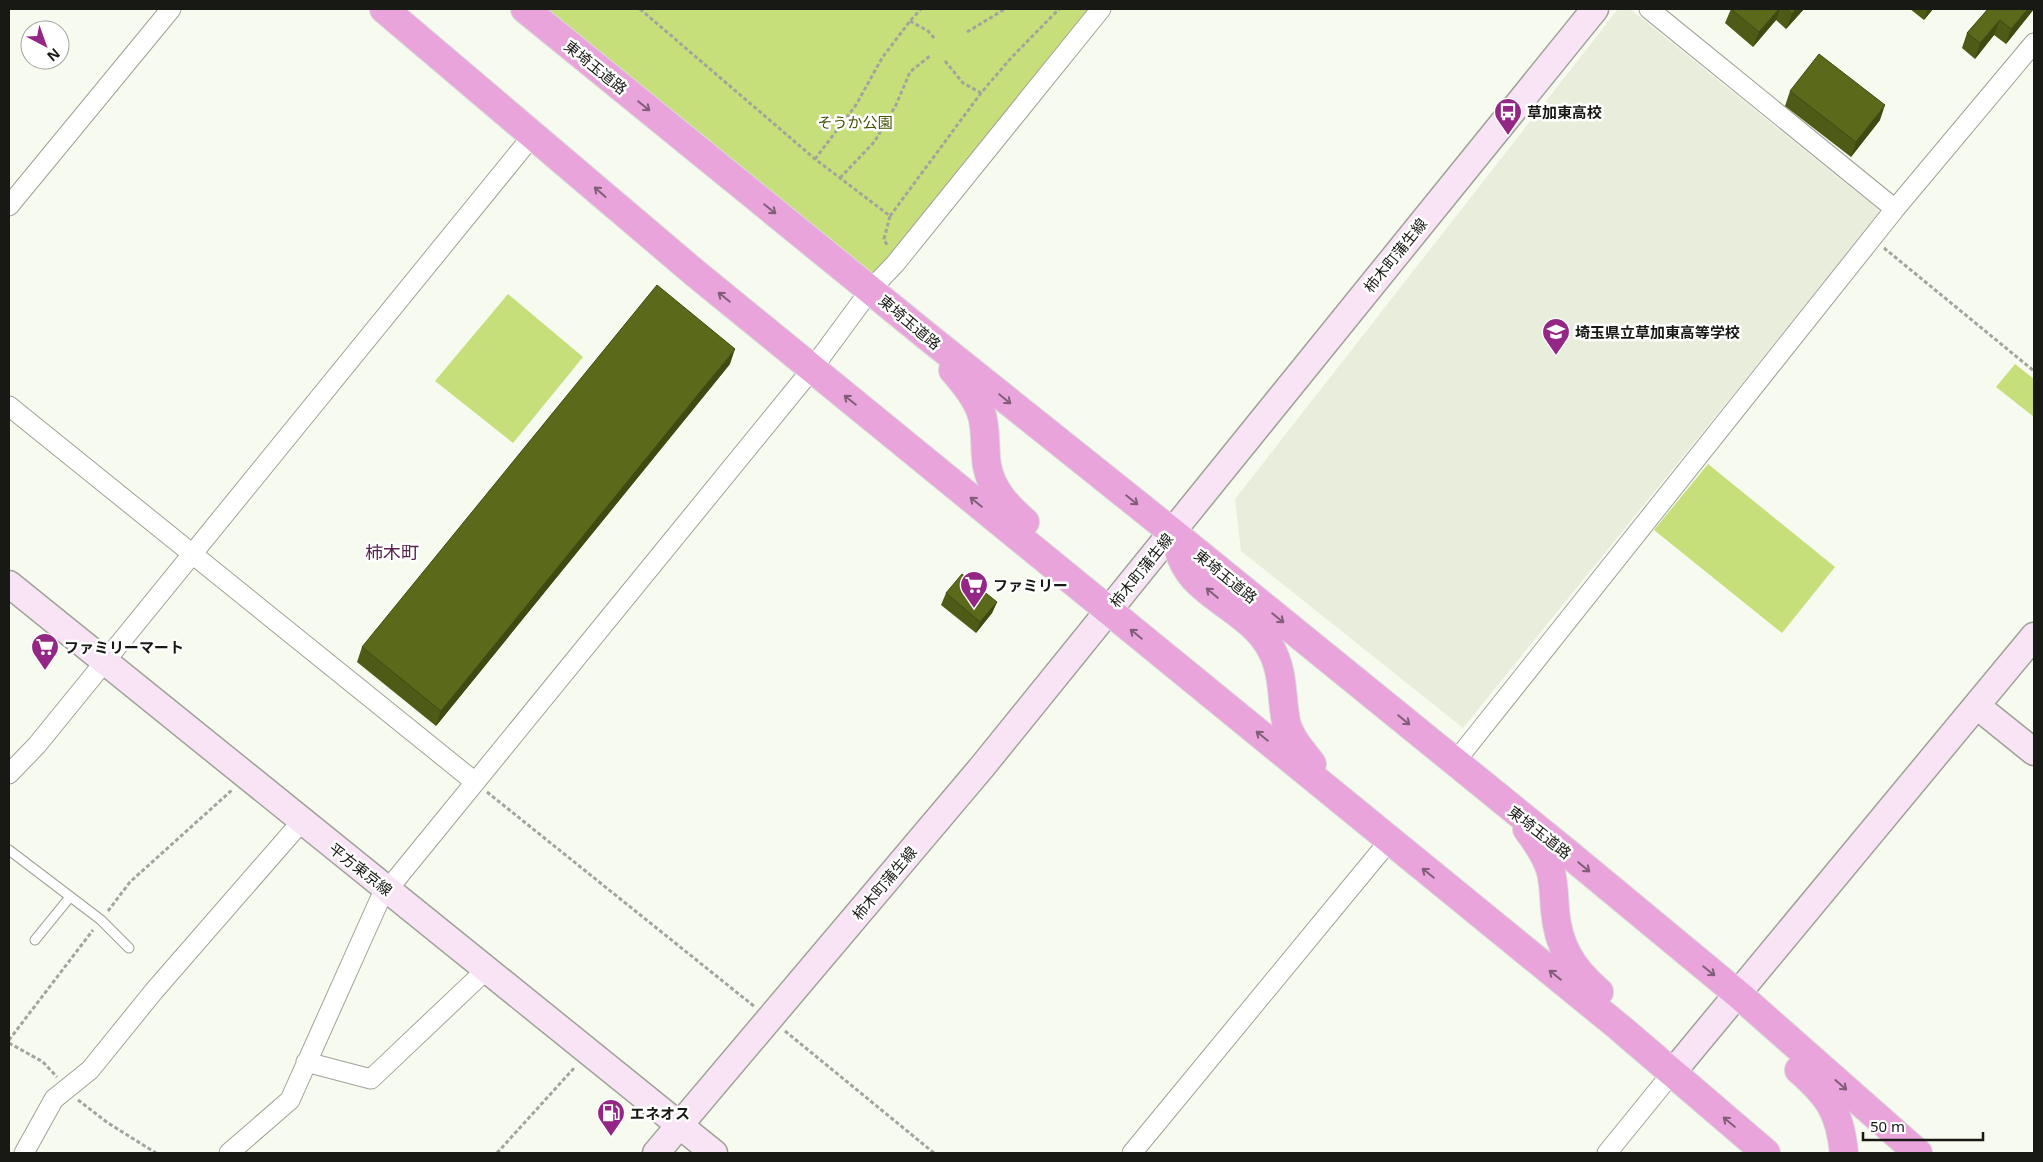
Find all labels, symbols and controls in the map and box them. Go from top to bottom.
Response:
north arrow [20,20,70,70]
street label: 東埼玉道路 [561,36,631,98]
text: N [43,44,64,66]
bus stop icon: 草加東高校 [1493,97,1523,136]
one-way arrow [637,100,650,111]
place label: 草加東高校 [1527,102,1602,122]
park label: そうか公園 [817,112,893,132]
one-way arrow [593,186,606,198]
one-way arrow [763,203,776,214]
street label: 柿木町蒲生線 [1359,214,1431,296]
street label: 東埼玉道路 [875,290,945,354]
one-way arrow [718,292,731,303]
school or university icon: 埼玉県立草加東高等学校 [1541,317,1571,356]
place label: 埼玉県立草加東高等学校 [1575,322,1740,342]
one-way arrow [998,393,1011,404]
one-way arrow [843,395,856,406]
one-way arrow [1125,495,1138,506]
one-way arrow [970,497,983,508]
street label: 柿木町蒲生線 [1105,529,1177,611]
district label: 柿木町 [365,540,419,564]
street label: 東埼玉道路 [1191,545,1261,607]
supermarket icon: ファミリー [959,570,989,609]
place label: ファミリー [993,575,1068,595]
one-way arrow [1206,587,1219,598]
one-way arrow [1271,612,1284,623]
one-way arrow [1129,629,1142,640]
supermarket icon: ファミリーマート [30,632,60,671]
place label: ファミリーマート [64,637,184,657]
one-way arrow [1397,715,1410,726]
one-way arrow [1256,730,1269,741]
street label: 東埼玉道路 [1504,801,1576,863]
street label: 平方東京線 [325,838,397,900]
street label: 柿木町蒲生線 [847,842,921,924]
one-way arrow [1577,862,1590,873]
one-way arrow [1422,867,1435,878]
one-way arrow [1702,965,1715,976]
one-way arrow [1548,969,1561,980]
one-way arrow [1835,1079,1848,1091]
fuel station icon: エネオス [596,1098,626,1137]
place label: エネオス [630,1103,690,1123]
scale bar [1863,1110,1983,1142]
one-way arrow [1723,1116,1736,1127]
text: 50 m [1870,1116,1905,1136]

